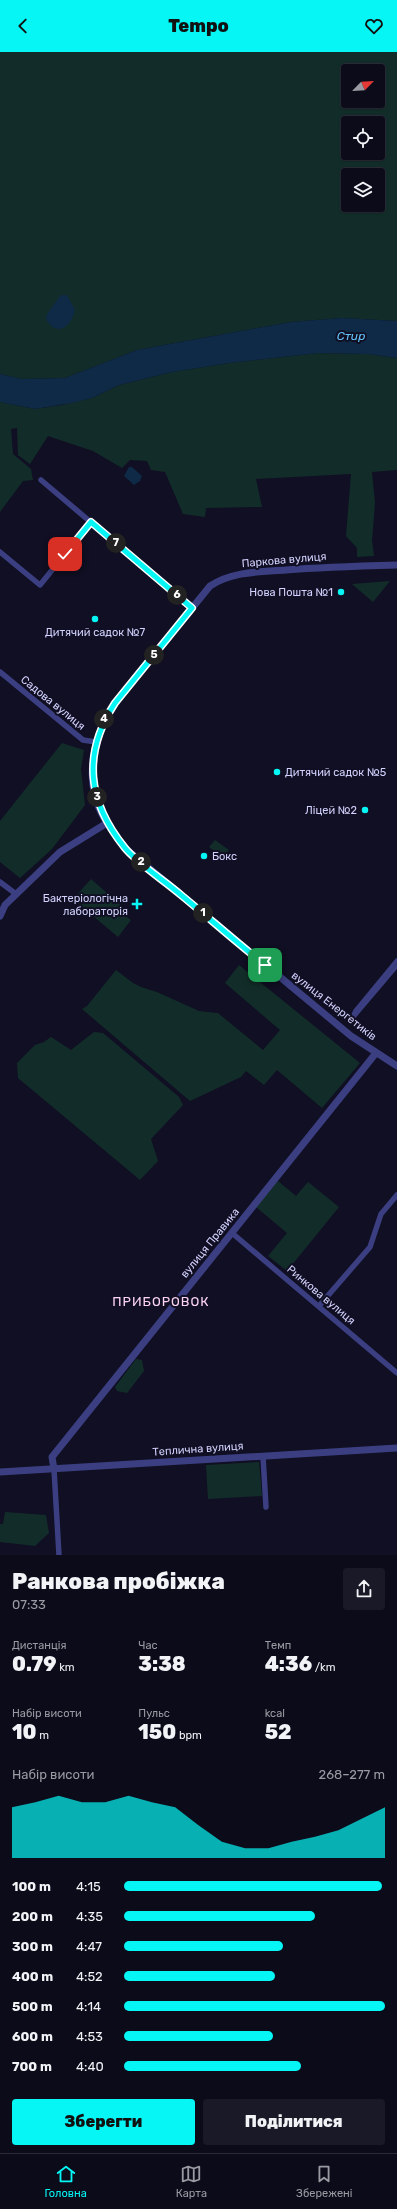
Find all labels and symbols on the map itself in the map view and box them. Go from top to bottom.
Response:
north arrow [341,64,385,108]
water label: Стир [337,329,365,343]
pin: 7 [106,533,126,553]
pin [48,537,82,571]
street label: Паркова вулиця [241,550,327,570]
pin: 6 [167,585,187,605]
place label: Нова Пошта №1 [249,586,333,599]
marker: Нова Пошта №1 [336,587,346,597]
marker: Дитячий садок №7 [90,614,100,624]
place label: Дитячий садок №7 [45,626,145,639]
pin: 5 [144,645,164,665]
street label: Садова вулиця [18,673,88,733]
pin: 4 [94,709,114,729]
place label: Дитячий садок №5 [285,766,387,779]
marker: Дитячий садок №5 [272,767,282,777]
pin: 3 [87,787,107,807]
place label: Ліцей №2 [305,804,357,817]
marker: Ліцей №2 [360,805,370,815]
place label: Бокс [212,850,237,863]
marker: Бокс [199,851,209,861]
pin: 2 [131,852,151,872]
place label: Бактеріологічна лабораторія [43,892,128,918]
marker: Бактеріологічна лабораторія [131,898,143,910]
pin: 1 [193,903,213,923]
pin [248,948,282,982]
street label: вулиця Енергетиків [289,969,379,1043]
street label: вулиця Правика [178,1206,242,1280]
street label: Ринкова вулиця [284,1263,358,1327]
district label: ПРИБОРОВОК [112,1294,210,1309]
street label: Теплична вулиця [152,1439,244,1459]

